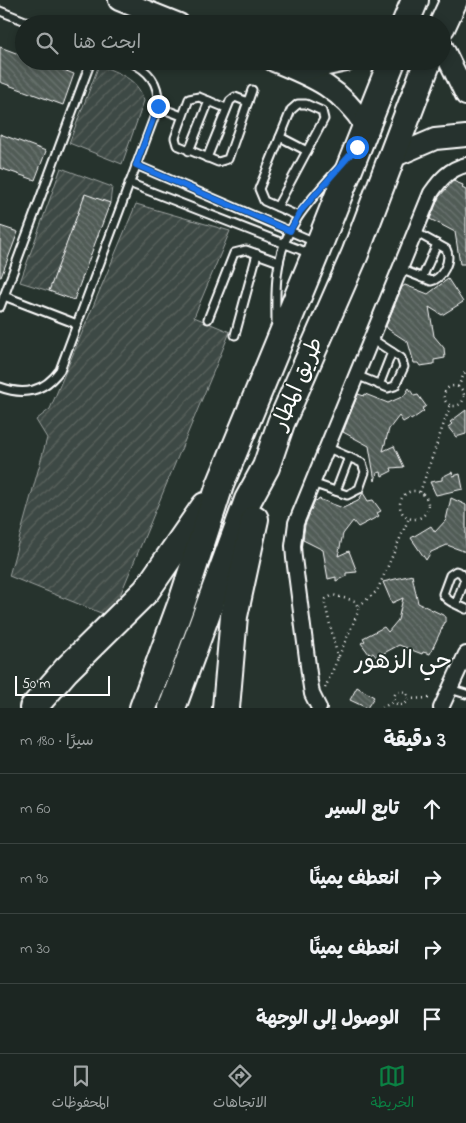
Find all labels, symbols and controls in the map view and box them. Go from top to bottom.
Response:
search box [15,15,451,70]
icon: search [33,29,61,57]
text: ابحث هنا [73,30,141,57]
route end [147,95,170,118]
route start [346,136,369,159]
street label: طريق المطار [264,333,333,437]
district label: حي الزهور [353,645,452,681]
scale bar [15,673,110,696]
text: 50 m [22,674,50,695]
text: 3 دقيقة [384,726,446,756]
text: سيرًا · 180 m [20,729,94,753]
icon: ahead [418,795,446,823]
text: تابع السير [327,796,399,823]
text: 60 m [20,797,50,821]
icon: right [418,865,446,893]
text: انعطف يمينًا [309,866,399,893]
text: 90 m [20,867,48,891]
icon: right [418,935,446,963]
text: انعطف يمينًا [309,936,399,963]
text: 30 m [20,937,50,961]
icon: arrive [418,1005,446,1033]
text: الوصول إلى الوجهة [256,1006,399,1033]
tab: المحفوظات [52,1062,109,1115]
tab: الاتجاهات [213,1062,267,1115]
tab: الخريطة [371,1062,414,1115]

